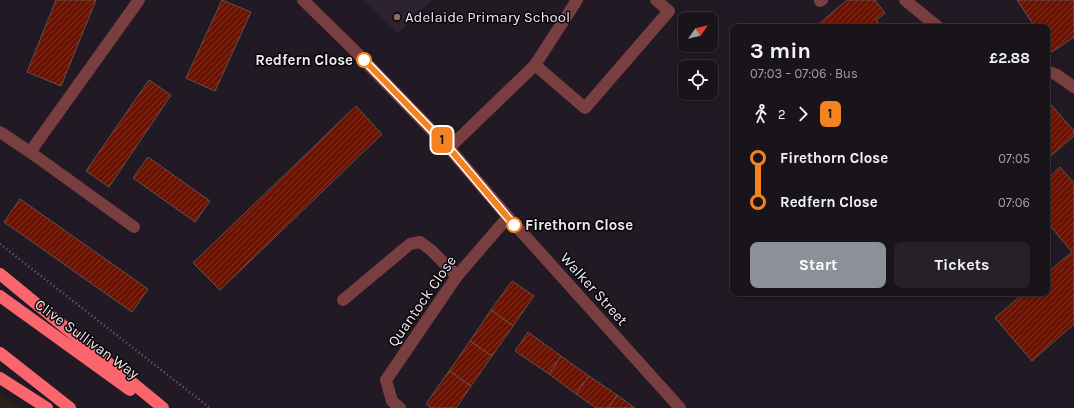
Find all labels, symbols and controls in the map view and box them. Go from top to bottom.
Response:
place label: Adelaide Primary School [405,8,570,26]
marker: Adelaide Primary School [392,12,402,22]
north arrow [678,12,718,52]
map controls [678,12,718,100]
text: 3 min [750,38,811,64]
text: £2.88 [989,49,1030,67]
place label: Redfern Close [255,51,353,69]
marker: Redfern Close [356,52,372,68]
button: locate [678,60,718,100]
text: 07:03 – 07:06 · Bus [750,66,858,81]
icon: walk [750,103,772,125]
icon: forward [792,103,814,125]
text: 1 [828,105,833,122]
text: 2 [778,107,786,122]
line badge: 1 [429,127,455,153]
text: 1 [440,131,445,148]
text: Firethorn Close [780,149,888,167]
text: 07:05 [998,151,1030,166]
text: Redfern Close [780,193,878,211]
text: 07:06 [998,195,1030,210]
place label: Firethorn Close [525,216,633,234]
marker: Firethorn Close [506,217,522,233]
button: Start [750,242,886,288]
button: Tickets [894,242,1030,288]
street label: Walker Street [557,249,632,329]
street label: Quantock Close [384,252,460,350]
street label: Clive Sullivan Way [31,295,143,383]

